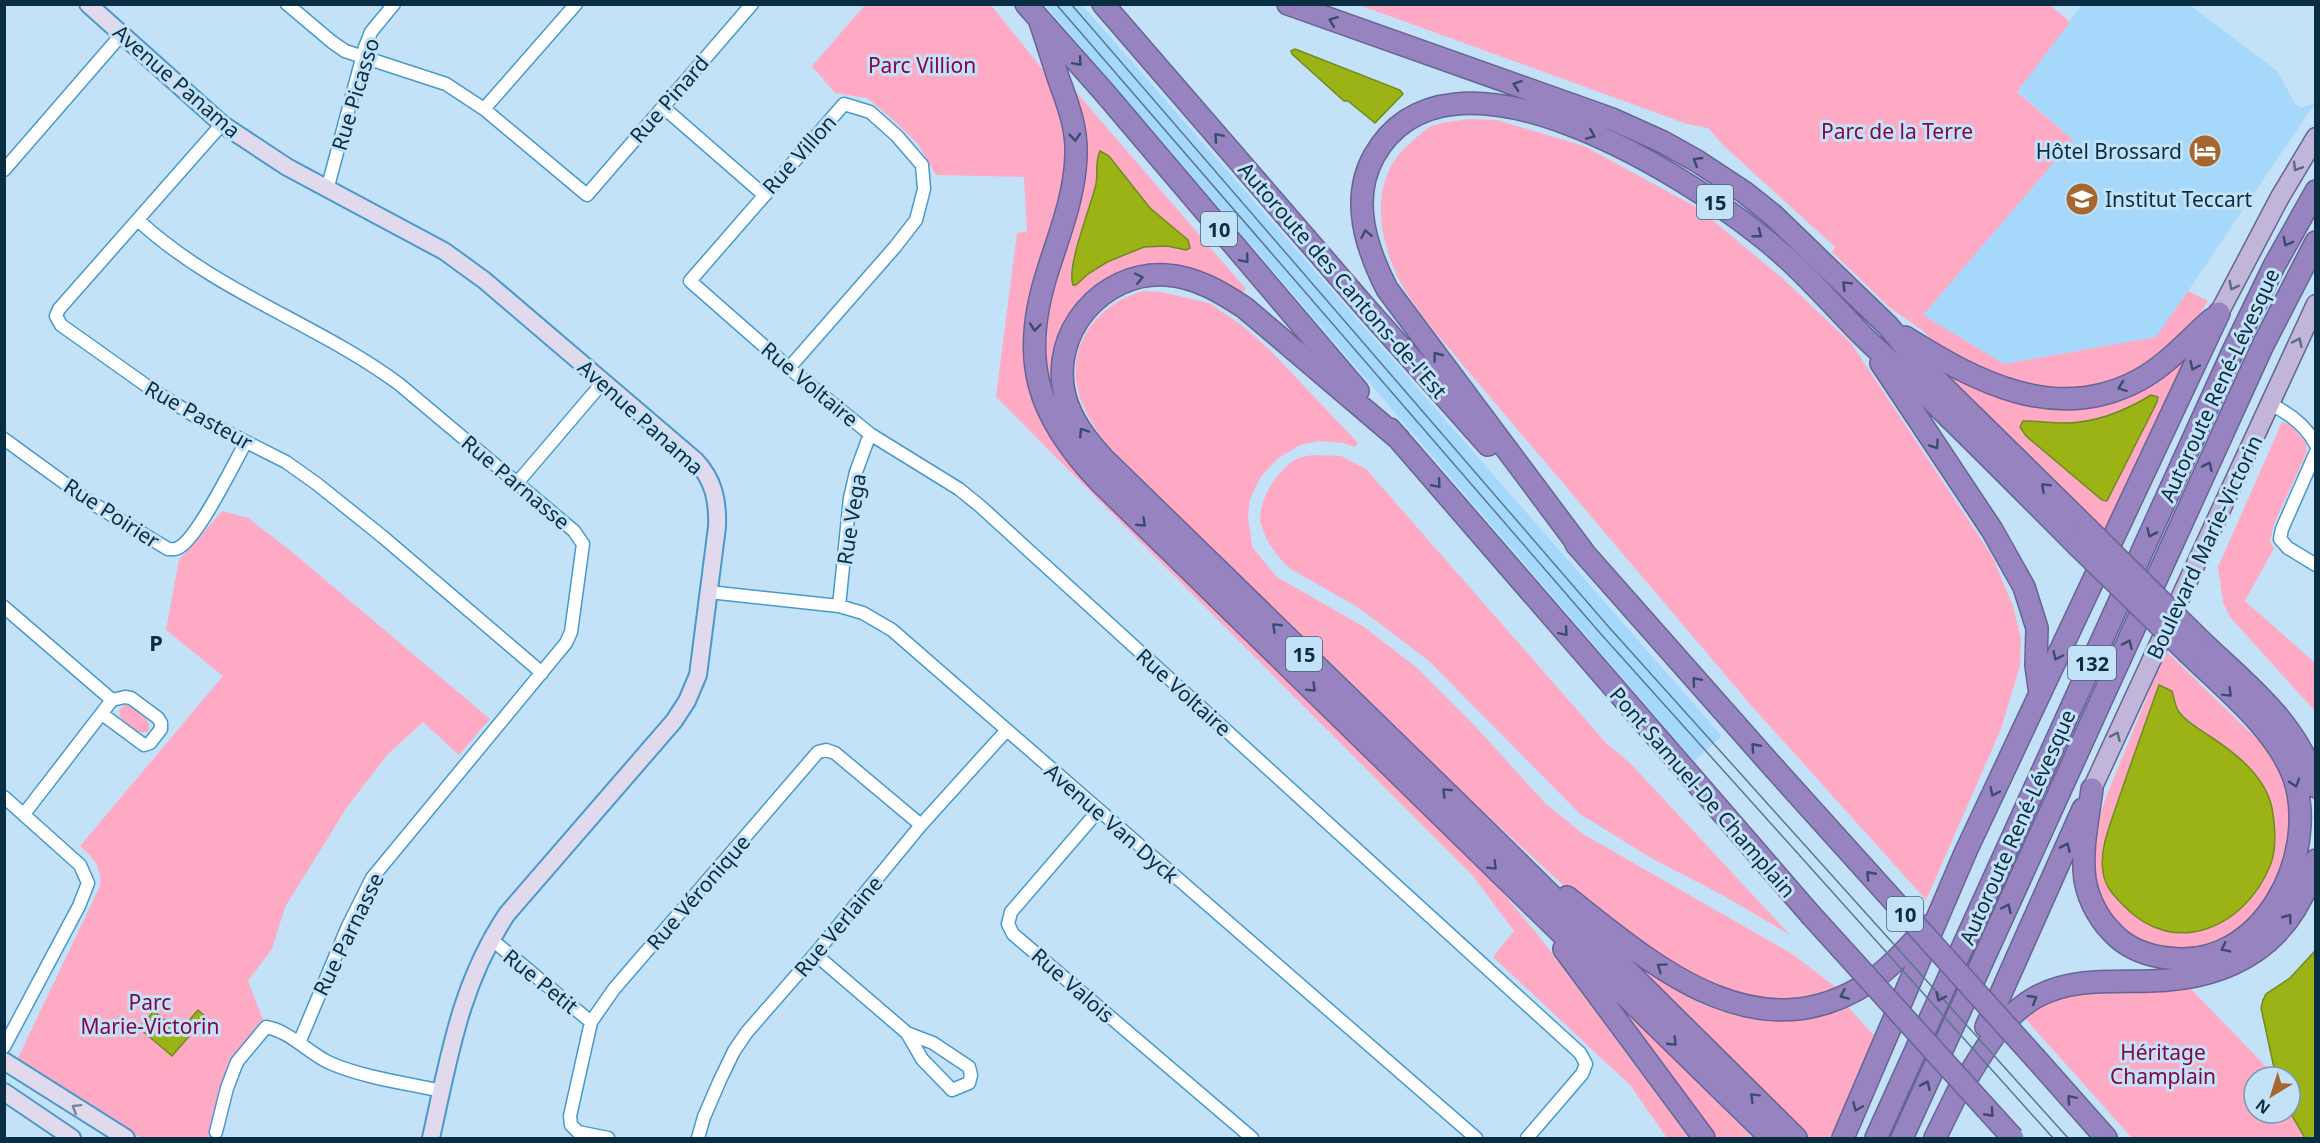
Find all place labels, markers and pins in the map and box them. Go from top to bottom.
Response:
hotel icon: Hôtel Brossard [2187,133,2223,169]
place label: Hôtel Brossard [2036,137,2182,165]
school or university icon: Institut Teccart [2064,181,2100,217]
place label: Institut Teccart [2105,185,2252,213]

